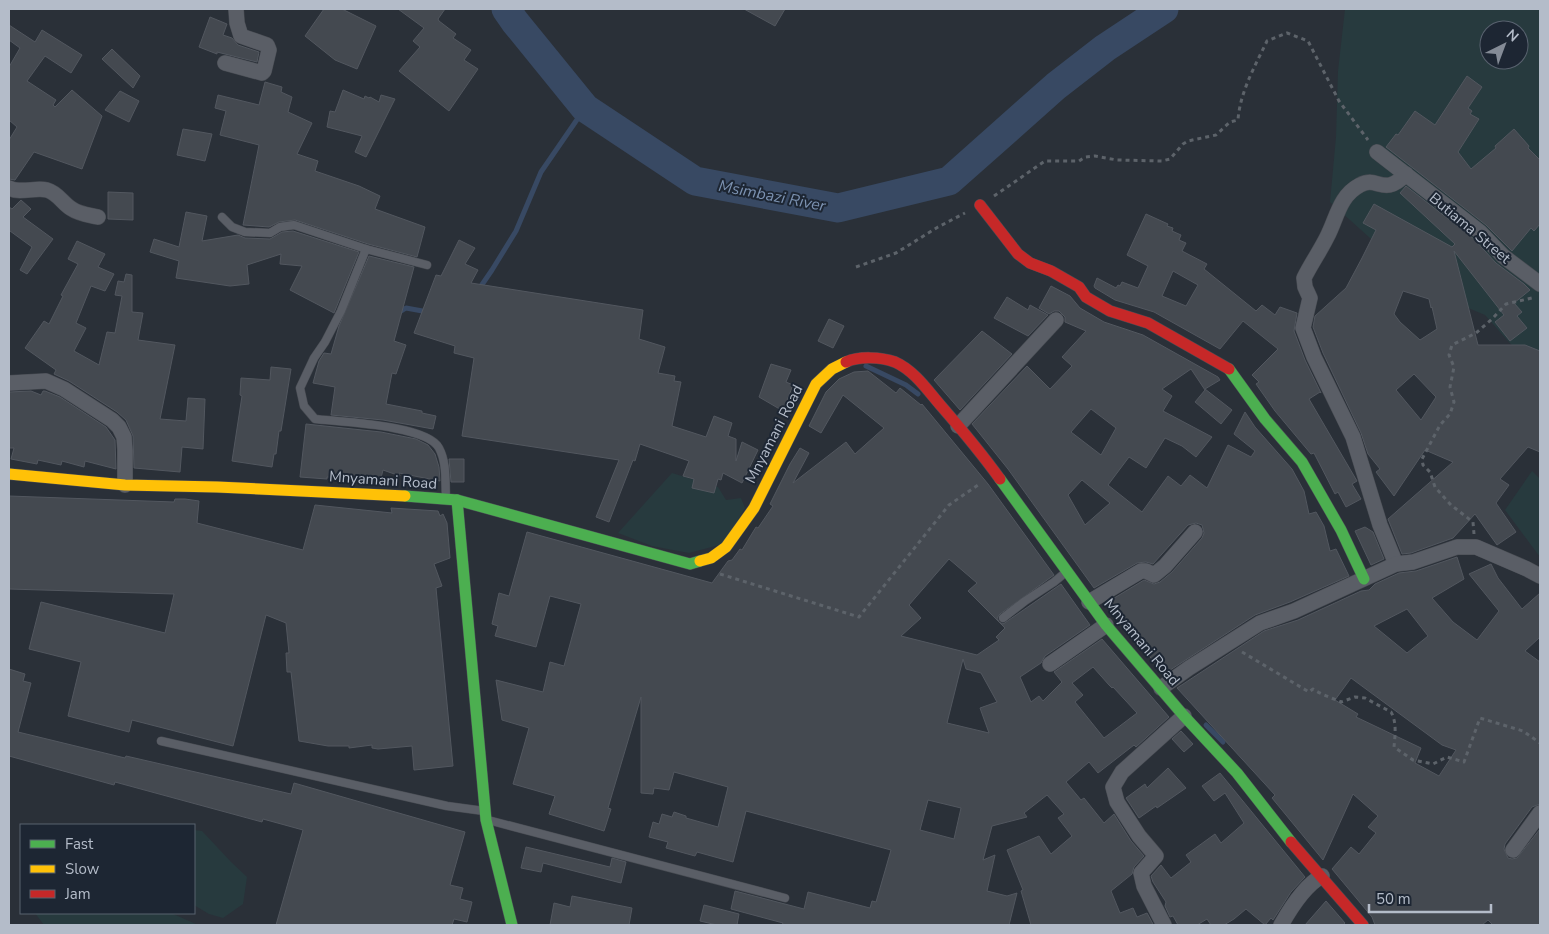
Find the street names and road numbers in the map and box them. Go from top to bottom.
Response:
street label: Butiama Street [1425,188,1516,269]
street label: Mnyamani Road [740,381,808,487]
street label: Mnyamani Road [328,466,438,494]
street label: Mnyamani Road [1100,594,1184,690]

